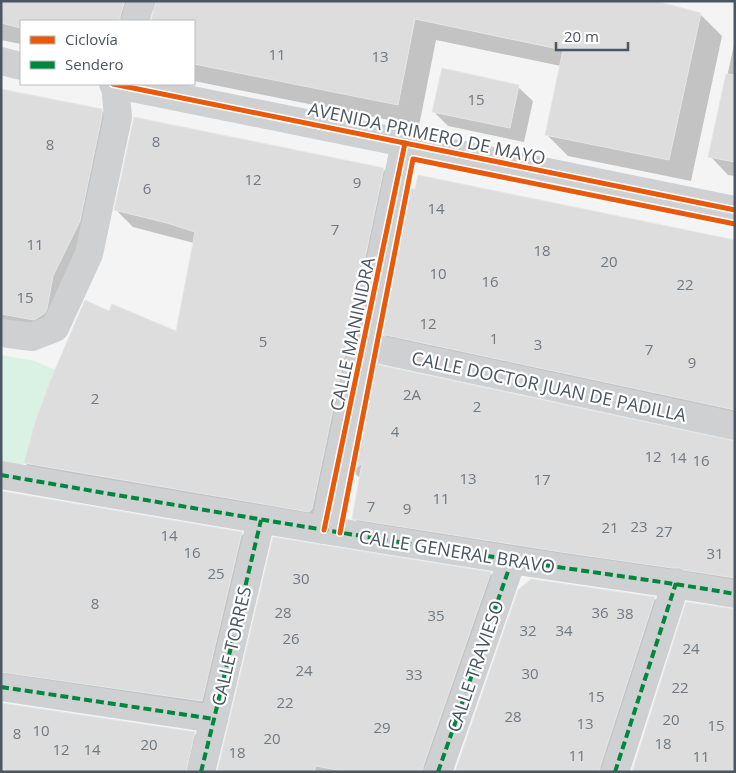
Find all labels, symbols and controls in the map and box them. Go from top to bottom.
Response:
legend [20,20,195,85]
scale bar [556,20,628,52]
text: 20 m [564,26,599,46]
text: Ciclovía [65,29,118,49]
house number: 11 [268,44,286,64]
house number: 13 [371,46,389,66]
text: Sendero [65,54,124,74]
house number: 15 [467,89,485,109]
street label: AVENIDA PRIMERO DE MAYO [306,96,548,170]
house number: 8 [152,131,160,151]
house number: 8 [46,134,54,154]
house number: 12 [244,169,262,189]
house number: 9 [353,172,361,192]
house number: 6 [143,178,151,198]
house number: 14 [427,198,445,218]
house number: 7 [331,219,339,239]
house number: 11 [26,234,44,254]
house number: 18 [533,240,551,260]
house number: 20 [600,251,618,271]
street label: CALLE MANINIDRA [324,254,380,413]
house number: 10 [429,263,447,283]
house number: 16 [481,271,499,291]
house number: 22 [676,274,694,294]
house number: 15 [16,287,34,307]
house number: 12 [419,313,437,333]
house number: 1 [490,328,498,348]
house number: 5 [259,331,267,351]
house number: 3 [534,334,542,354]
house number: 7 [645,339,653,359]
street label: CALLE DOCTOR JUAN DE PADILLA [410,345,689,427]
house number: 9 [688,352,696,372]
house number: 2A [403,384,422,404]
house number: 2 [91,388,99,408]
house number: 2 [473,396,481,416]
house number: 4 [391,421,400,441]
house number: 12 [644,446,662,466]
house number: 14 [669,447,687,467]
house number: 16 [692,450,710,470]
house number: 13 [459,468,477,488]
house number: 17 [533,469,551,489]
house number: 11 [432,488,450,508]
house number: 7 [367,496,375,516]
house number: 9 [403,498,411,518]
house number: 23 [630,516,648,536]
house number: 21 [601,517,619,537]
house number: 27 [655,521,673,541]
street label: CALLE GENERAL BRAVO [357,524,557,578]
house number: 14 [160,525,178,545]
house number: 16 [183,542,201,562]
house number: 31 [706,543,724,563]
house number: 25 [207,563,225,583]
house number: 30 [292,568,310,588]
street label: CALLE TORRES [206,584,256,708]
house number: 8 [91,593,99,613]
street label: CALLE TRAVIESO [441,597,509,735]
house number: 28 [274,602,292,622]
house number: 36 [591,602,609,622]
house number: 38 [616,603,634,623]
house number: 35 [427,605,445,625]
house number: 32 [519,620,537,640]
house number: 34 [555,620,573,640]
house number: 26 [282,628,300,648]
house number: 24 [682,638,700,658]
house number: 24 [295,660,313,680]
house number: 30 [521,663,539,683]
house number: 33 [405,664,423,684]
house number: 22 [671,677,689,697]
house number: 15 [587,686,605,706]
house number: 22 [276,692,294,712]
house number: 28 [504,706,522,726]
house number: 20 [662,709,680,729]
house number: 13 [576,713,594,733]
house number: 15 [707,715,725,735]
house number: 29 [373,717,391,737]
house number: 10 [32,720,50,740]
house number: 8 [13,723,21,743]
house number: 20 [263,728,281,748]
house number: 18 [654,733,672,753]
house number: 20 [140,734,158,754]
house number: 12 [52,739,70,759]
house number: 14 [83,739,101,759]
house number: 18 [228,742,246,762]
house number: 11 [568,745,586,765]
house number: 11 [692,746,710,766]

